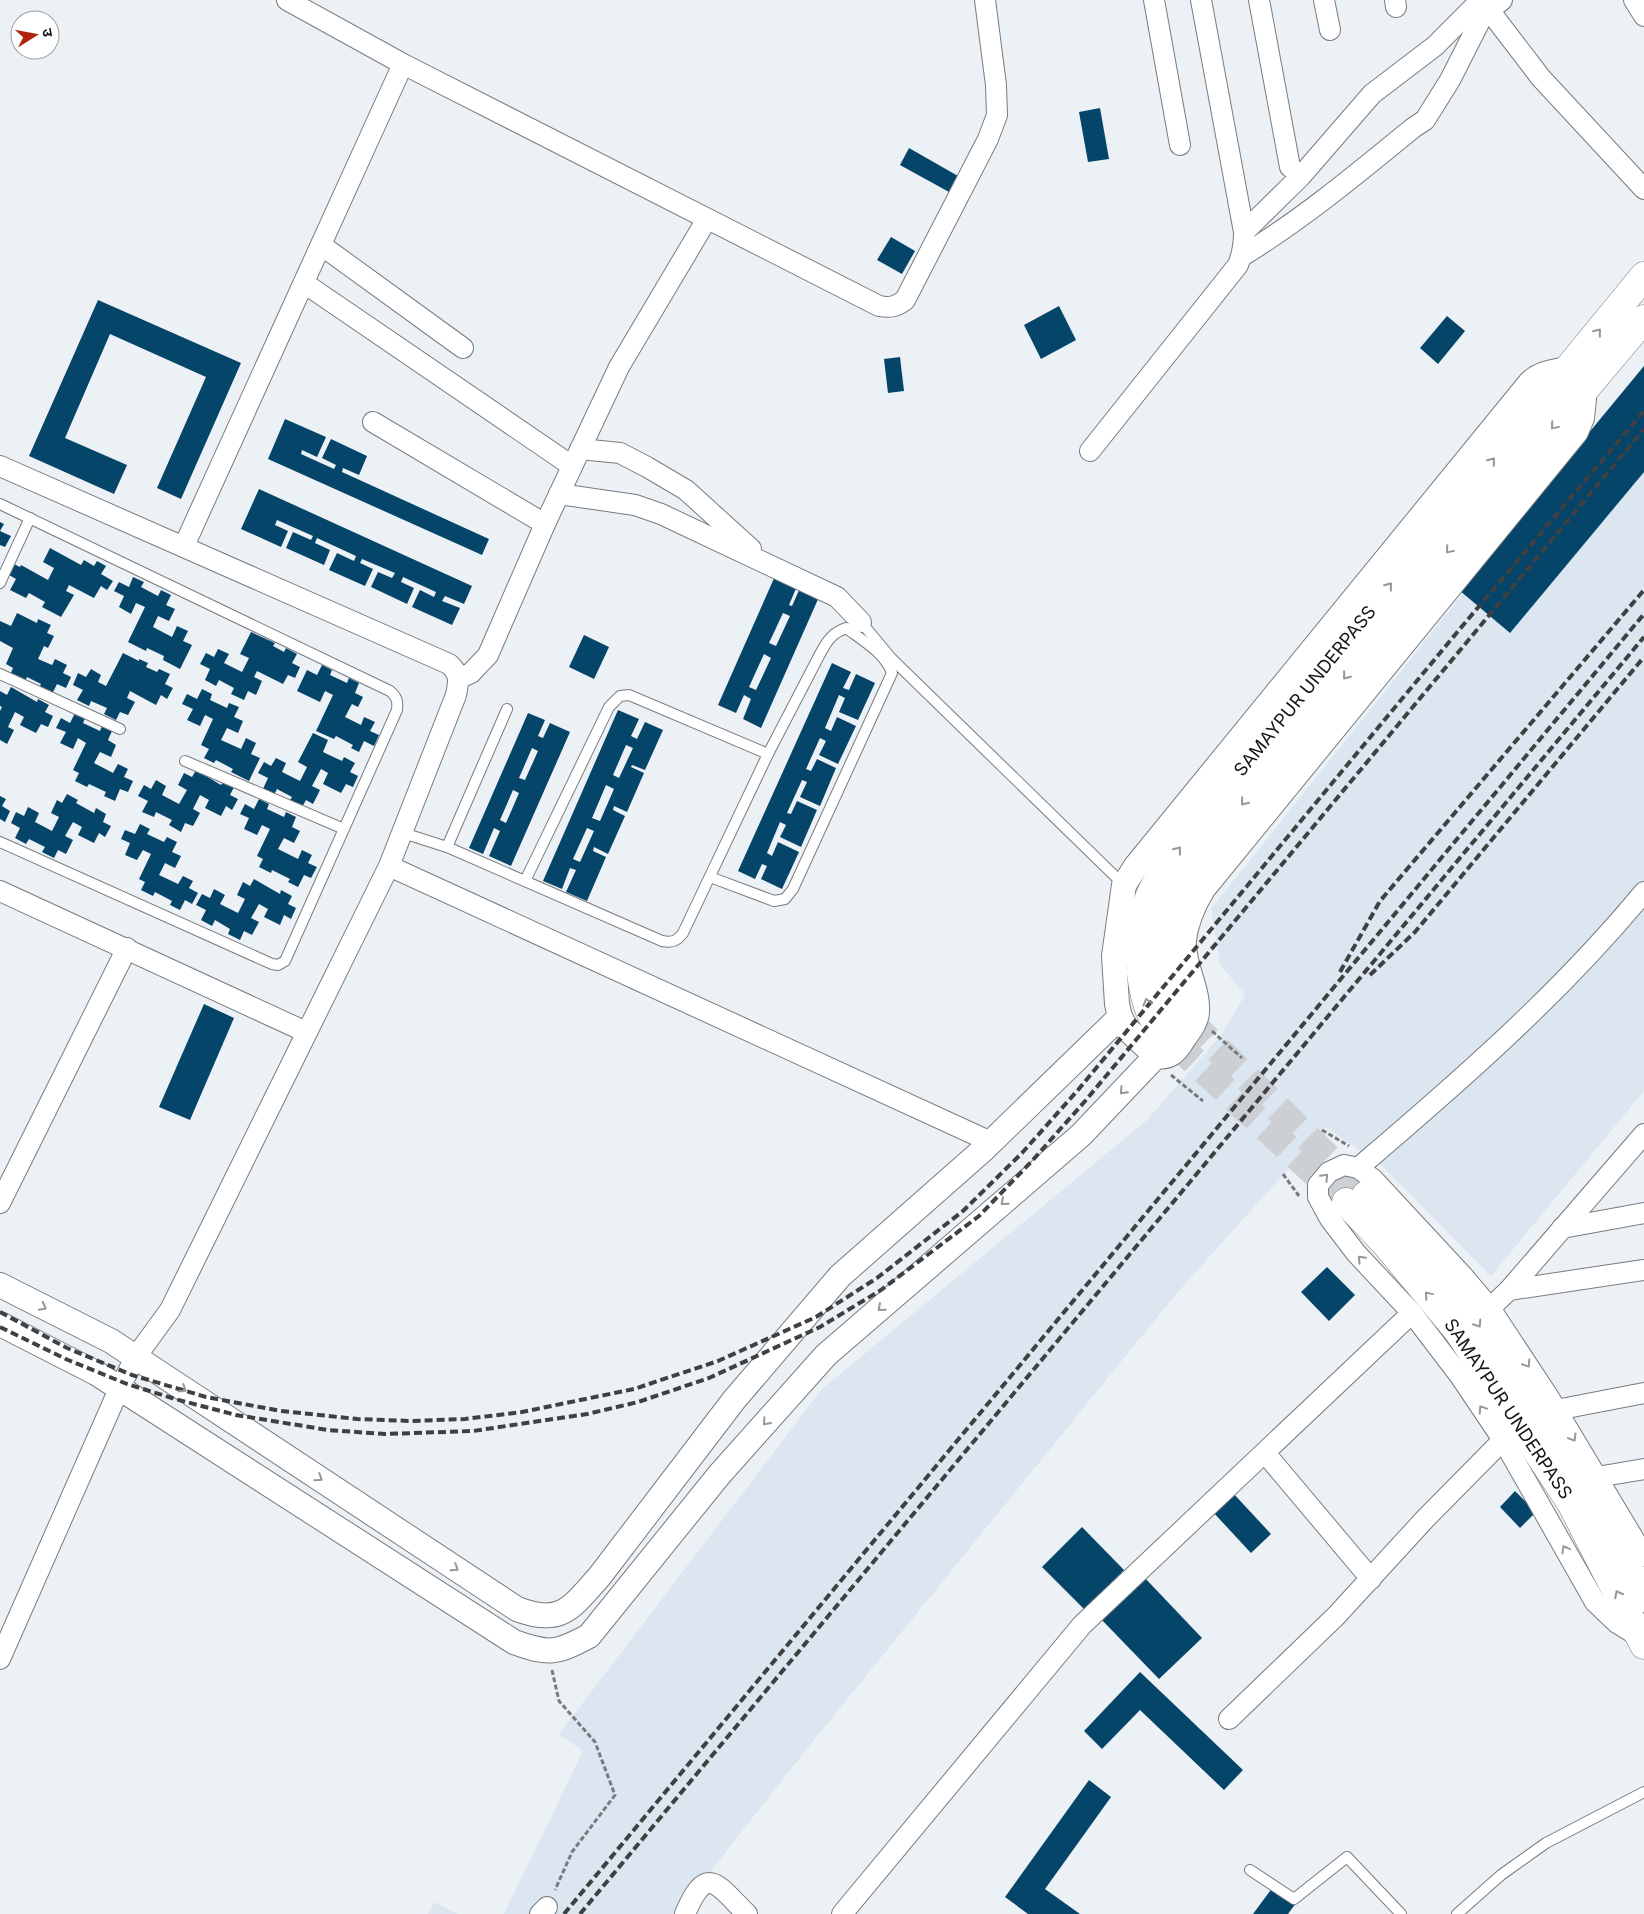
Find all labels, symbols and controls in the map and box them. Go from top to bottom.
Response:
north arrow [10,10,60,60]
text: उ [39,27,58,39]
one-way arrow [1593,328,1602,337]
one-way arrow [1551,420,1560,429]
one-way arrow [1486,457,1495,466]
one-way arrow [1446,544,1455,553]
one-way arrow [1383,583,1391,592]
street label: SAMAYPUR UNDERPASS [1229,601,1380,780]
one-way arrow [1342,670,1351,679]
one-way arrow [1241,796,1249,805]
one-way arrow [1173,847,1181,856]
one-way arrow [1143,999,1153,1007]
one-way arrow [1120,1085,1129,1094]
one-way arrow [1319,1174,1328,1183]
one-way arrow [1000,1196,1009,1205]
one-way arrow [1358,1256,1367,1265]
one-way arrow [1424,1291,1433,1300]
one-way arrow [38,1301,47,1311]
one-way arrow [877,1302,886,1311]
street label: SAMAYPUR UNDERPASS [1440,1315,1577,1503]
one-way arrow [1472,1318,1481,1328]
one-way arrow [1521,1358,1530,1368]
one-way arrow [177,1383,187,1392]
one-way arrow [1479,1405,1488,1415]
one-way arrow [763,1417,772,1426]
one-way arrow [1567,1433,1577,1442]
one-way arrow [314,1472,323,1482]
one-way arrow [1561,1545,1571,1554]
one-way arrow [449,1561,458,1571]
one-way arrow [1614,1590,1624,1599]

